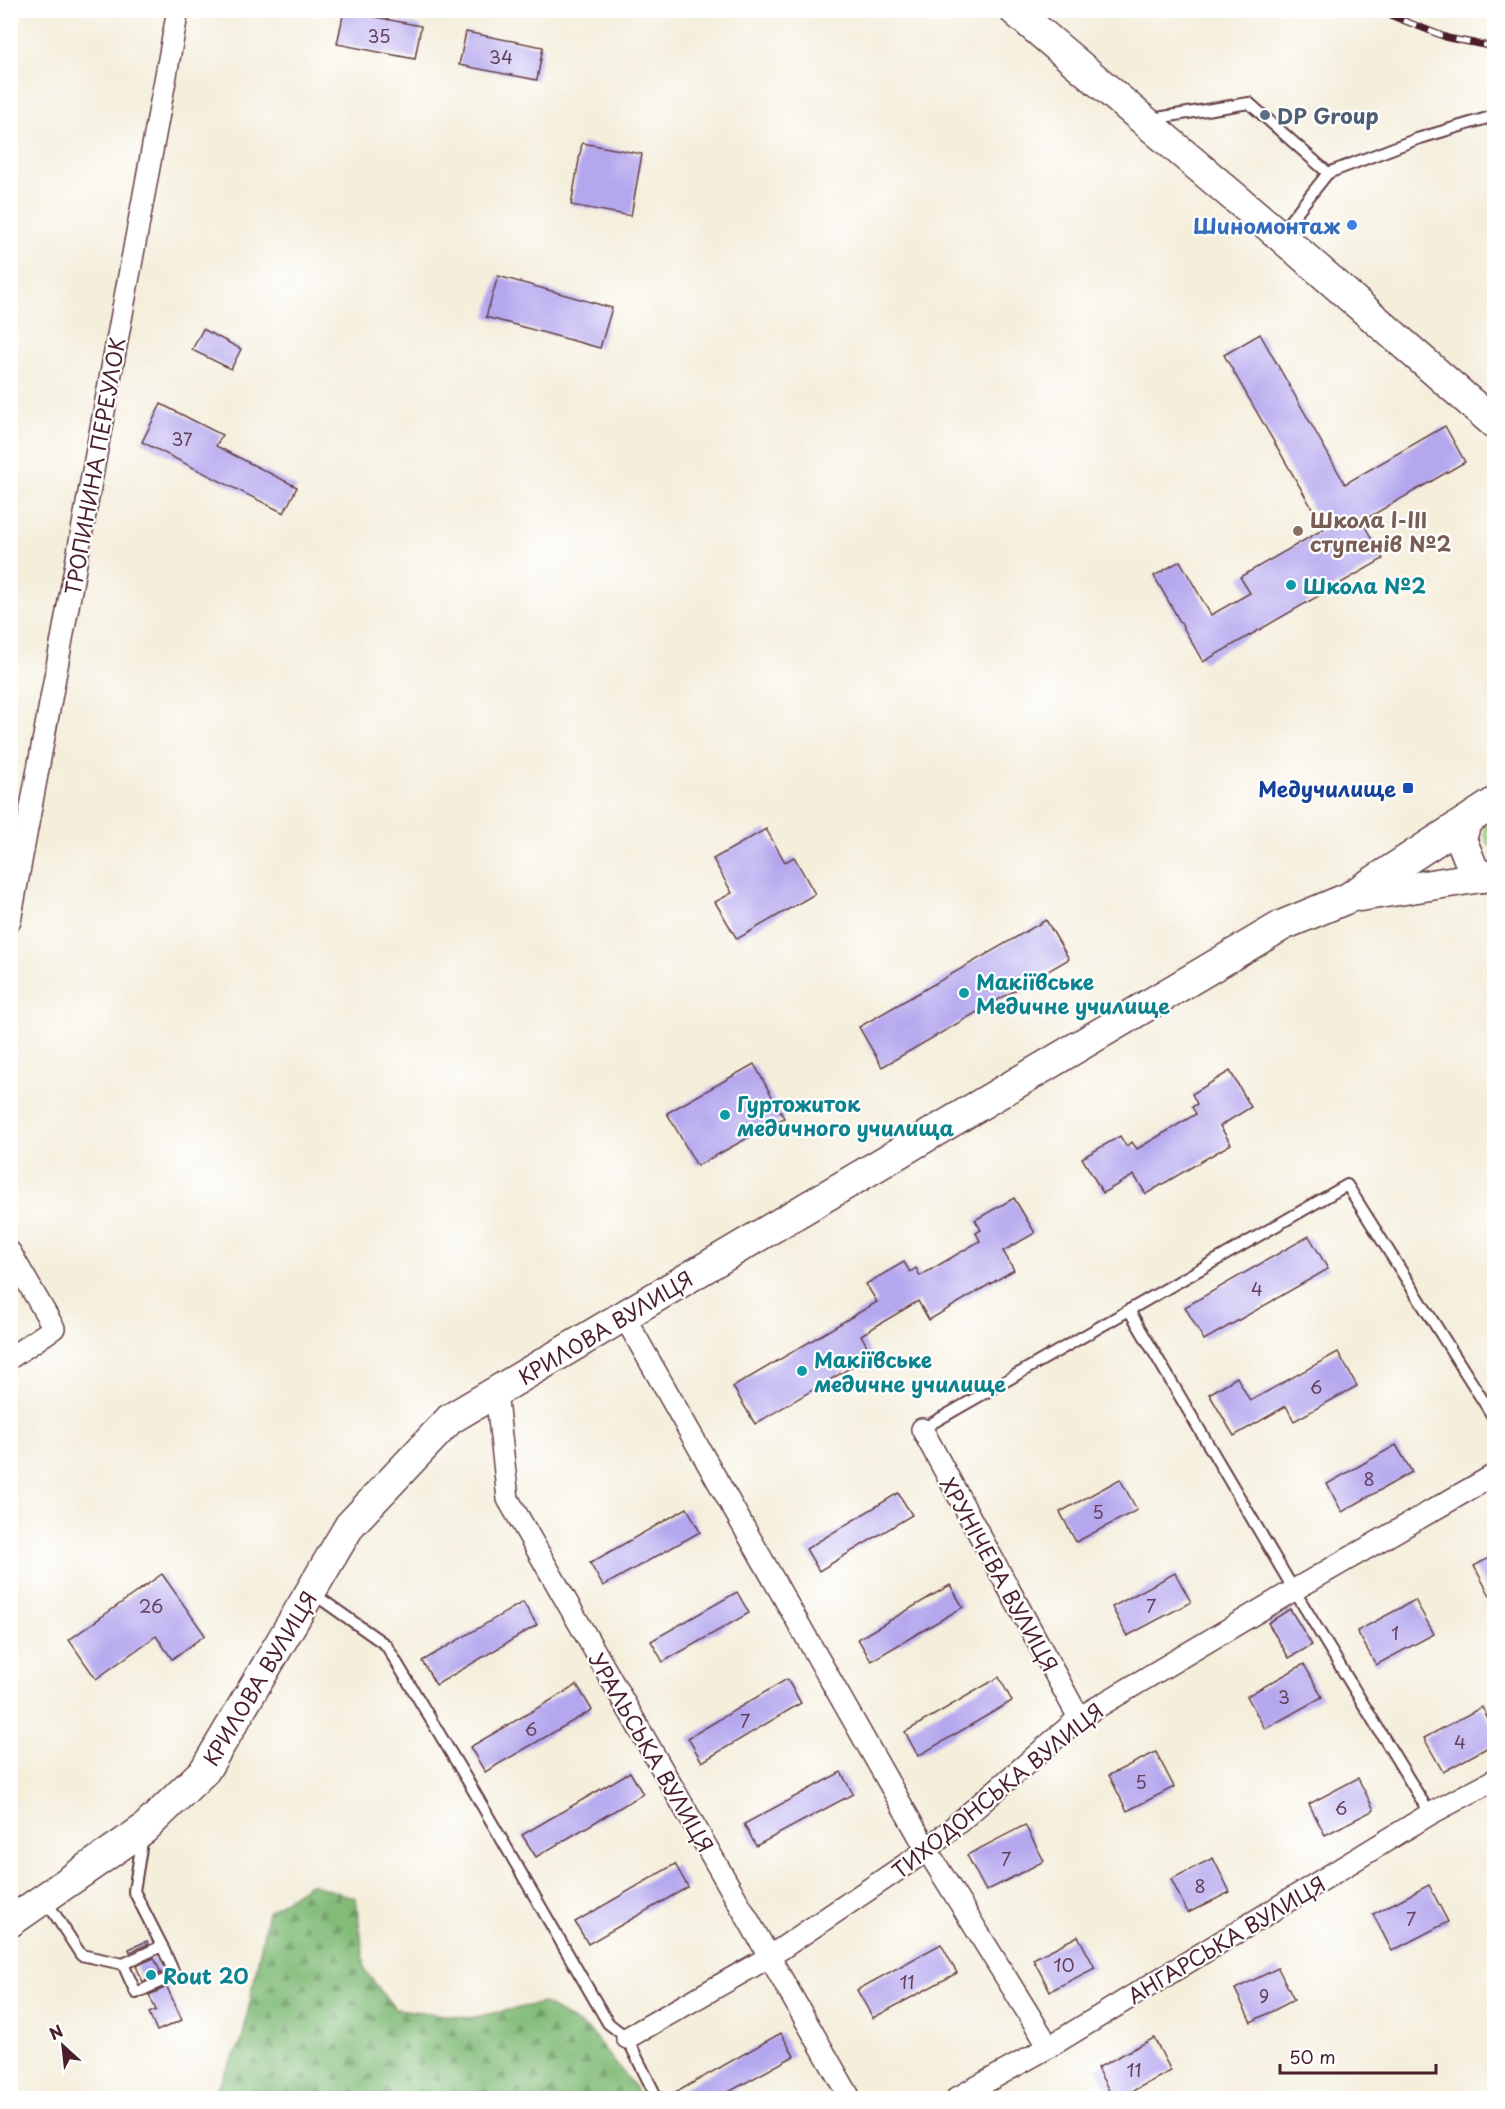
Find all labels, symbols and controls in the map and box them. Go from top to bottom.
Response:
house number: 35 [367,22,391,49]
house number: 34 [489,43,513,70]
place label: DP Group [1277,99,1379,131]
marker: DP Group [1258,108,1272,122]
place label: Шиномонтаж [1193,209,1340,241]
marker: Шиномонтаж [1345,218,1359,232]
street label: ТРОПИНИНА ПЕРЕУЛОК [56,335,132,597]
house number: 37 [171,425,193,452]
place label: Школа I-III ступенів №2 [1310,503,1451,559]
marker: Школа I-III ступенів №2 [1291,524,1305,538]
place label: Школа №2 [1303,569,1426,601]
marker: Школа №2 [1284,578,1298,592]
place label: Медучилище [1258,772,1396,804]
marker: Медучилище [1401,781,1415,795]
place label: Макіївське Медичне училище [976,965,1170,1021]
marker: Макіївське Медичне училище [957,986,971,1000]
place label: Гуртожиток медичного училища [737,1087,954,1143]
marker: Гуртожиток медичного училища [718,1108,732,1122]
street label: КРИЛОВА ВУЛИЦЯ [511,1262,699,1392]
house number: 4 [1251,1275,1263,1302]
place label: Макіївське медичне училище [814,1343,1006,1399]
marker: Макіївське медичне училище [795,1364,809,1378]
house number: 6 [1310,1373,1322,1400]
house number: 8 [1363,1465,1375,1492]
street label: ХРУНІЧЕВА ВУЛИЦЯ [933,1471,1067,1677]
house number: 5 [1092,1498,1104,1525]
street label: КРИЛОВА ВУЛИЦЯ [194,1584,324,1772]
house number: 26 [139,1592,163,1619]
house number: 7 [1146,1592,1156,1619]
house number: 1 [1391,1619,1399,1646]
street label: УРАЛЬСЬКА ВУЛИЦЯ [582,1646,722,1858]
house number: 3 [1278,1683,1290,1710]
street label: ТИХОДОНСЬКА ВУЛИЦЯ [884,1694,1110,1886]
house number: 7 [740,1707,750,1734]
house number: 6 [525,1715,537,1742]
house number: 4 [1454,1728,1466,1755]
house number: 5 [1135,1768,1147,1795]
house number: 6 [1335,1794,1347,1821]
house number: 7 [1001,1845,1011,1872]
street label: АНГАРСЬКА ВУЛИЦЯ [1121,1867,1331,2011]
house number: 8 [1194,1872,1206,1899]
house number: 7 [1406,1905,1416,1932]
house number: 10 [1053,1951,1075,1978]
place label: Rout 20 [163,1959,249,1991]
marker: Rout 20 [144,1968,158,1982]
house number: 11 [899,1968,915,1995]
house number: 9 [1259,1982,1269,2009]
north arrow [33,2016,93,2076]
text: N [45,2018,67,2045]
scale bar [1280,2037,1436,2075]
text: 50 m [1289,2043,1336,2070]
house number: 11 [1126,2056,1142,2083]

